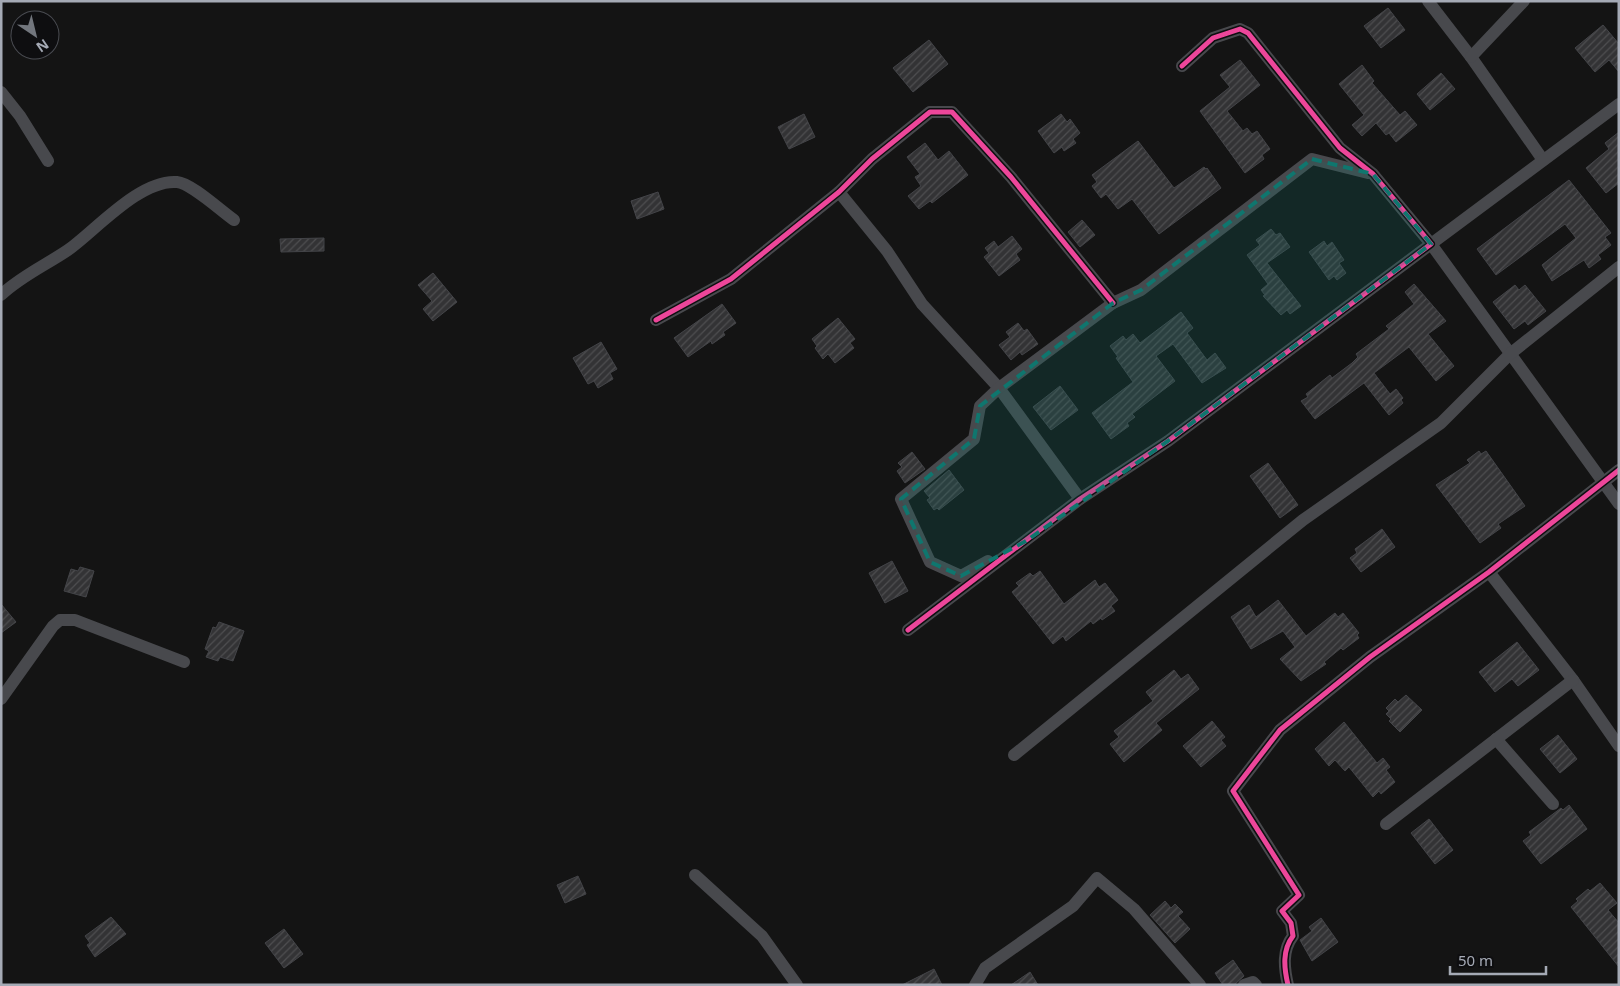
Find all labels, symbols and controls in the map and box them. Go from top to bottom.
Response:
north arrow [10,10,60,60]
text: N [33,35,53,57]
scale bar [1450,944,1546,976]
text: 50 m [1458,950,1493,970]

